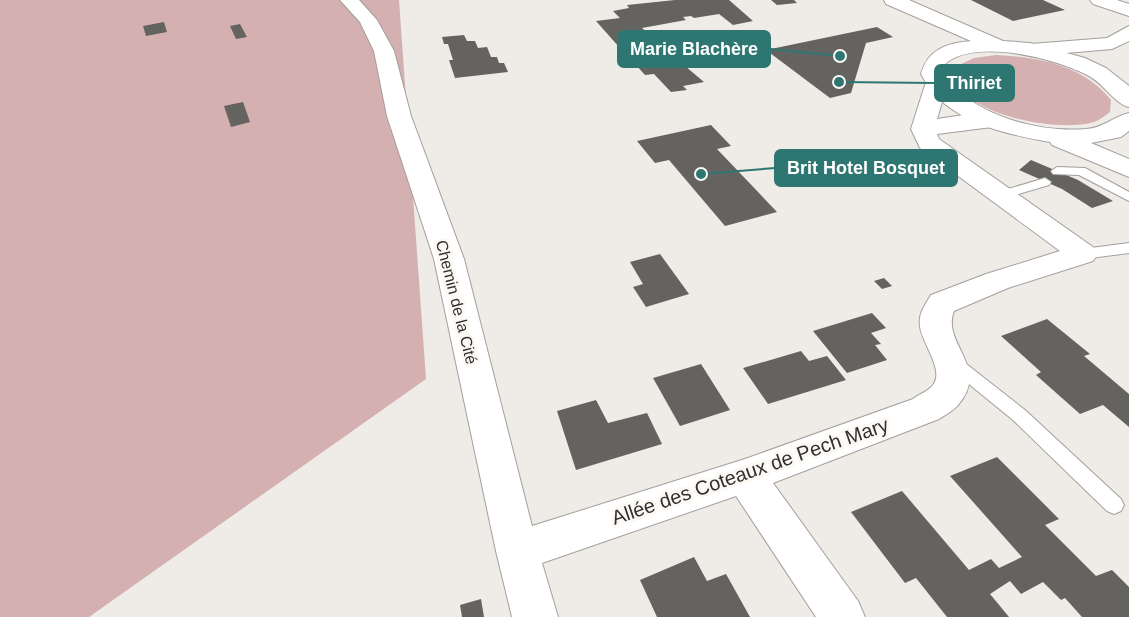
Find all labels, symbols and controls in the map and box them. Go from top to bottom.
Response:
callout: Marie Blachère [618,31,770,67]
text: Marie Blachère [630,39,758,59]
callout: Thiriet [935,65,1014,101]
text: Thiriet [946,73,1002,93]
callout: Brit Hotel Bosquet [775,150,957,186]
text: Brit Hotel Bosquet [787,158,945,178]
street label: Chemin de la Cité [433,238,480,366]
street label: Allée des Coteaux de Pech Mary [609,413,891,529]

